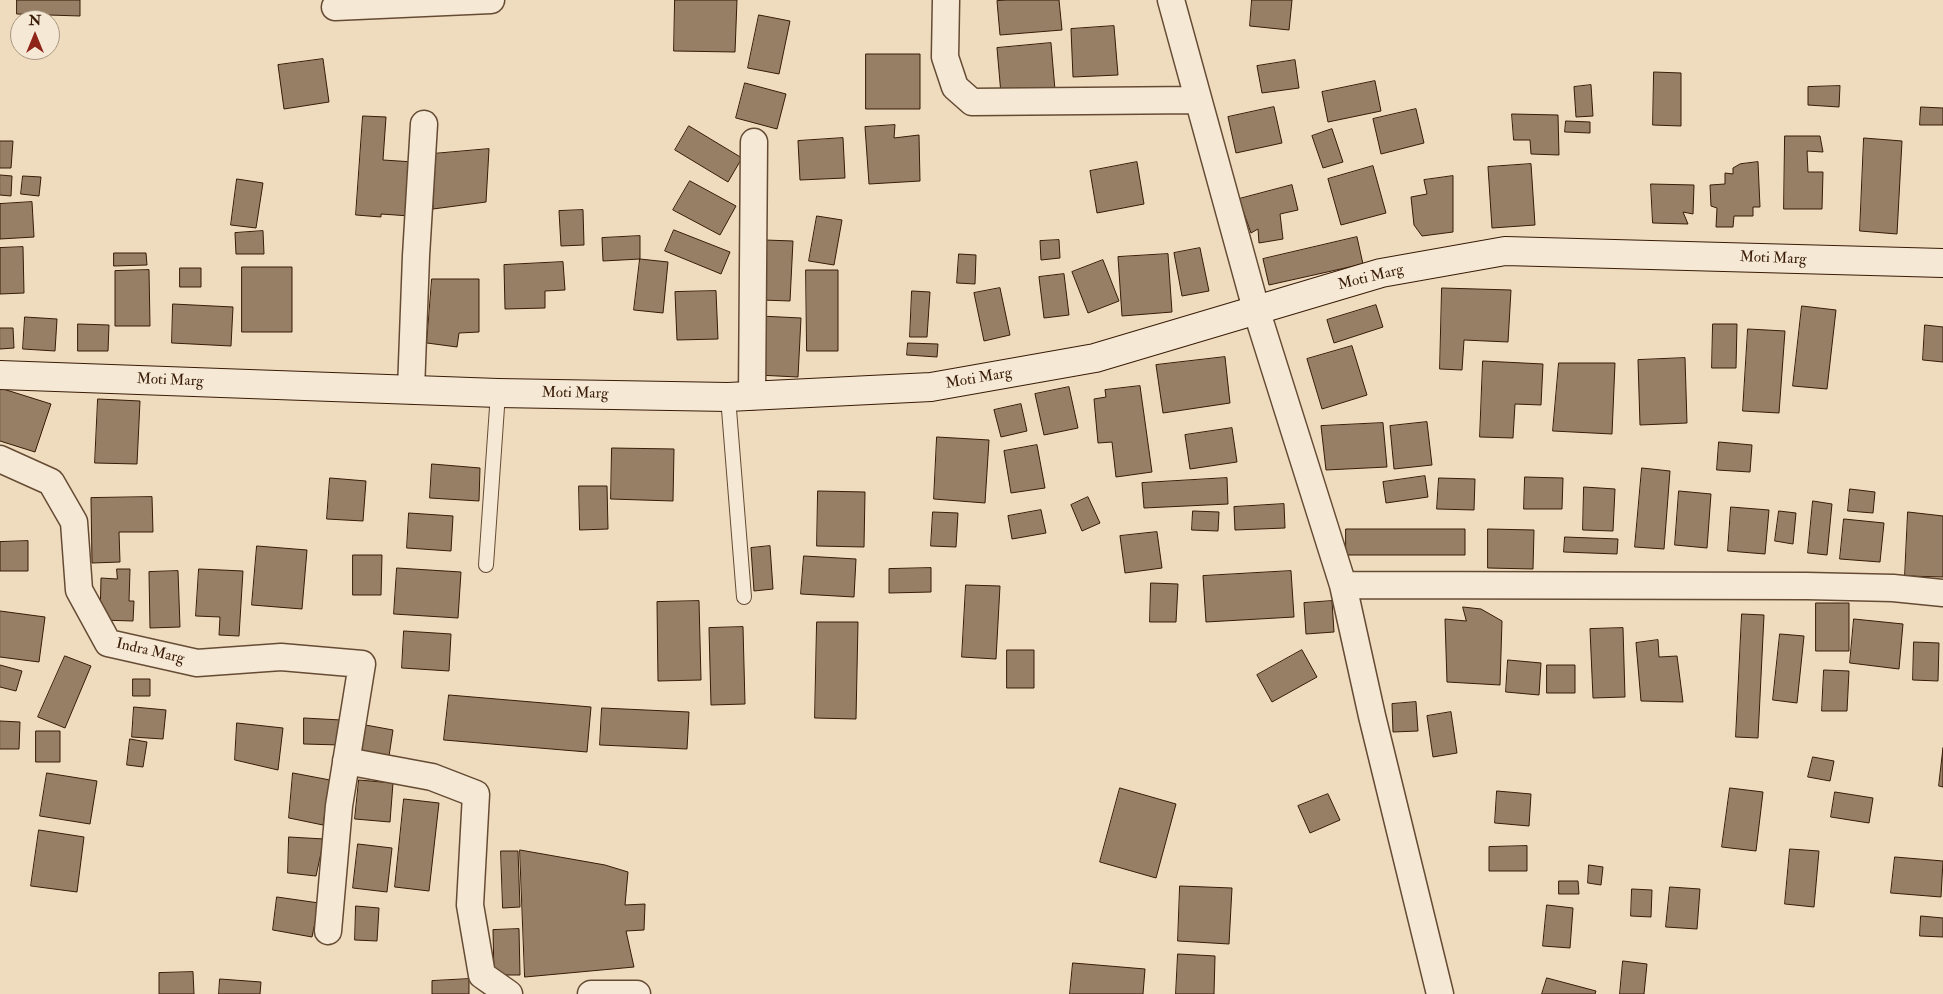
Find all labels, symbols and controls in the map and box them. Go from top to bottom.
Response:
north arrow [10,10,60,60]
text: N [29,12,41,29]
street label: Moti Marg [1739,249,1807,269]
street label: Moti Marg [1336,261,1406,295]
street label: Moti Marg [944,364,1014,394]
street label: Moti Marg [136,371,204,391]
street label: Moti Marg [541,384,609,404]
street label: Indra Marg [114,635,186,669]

